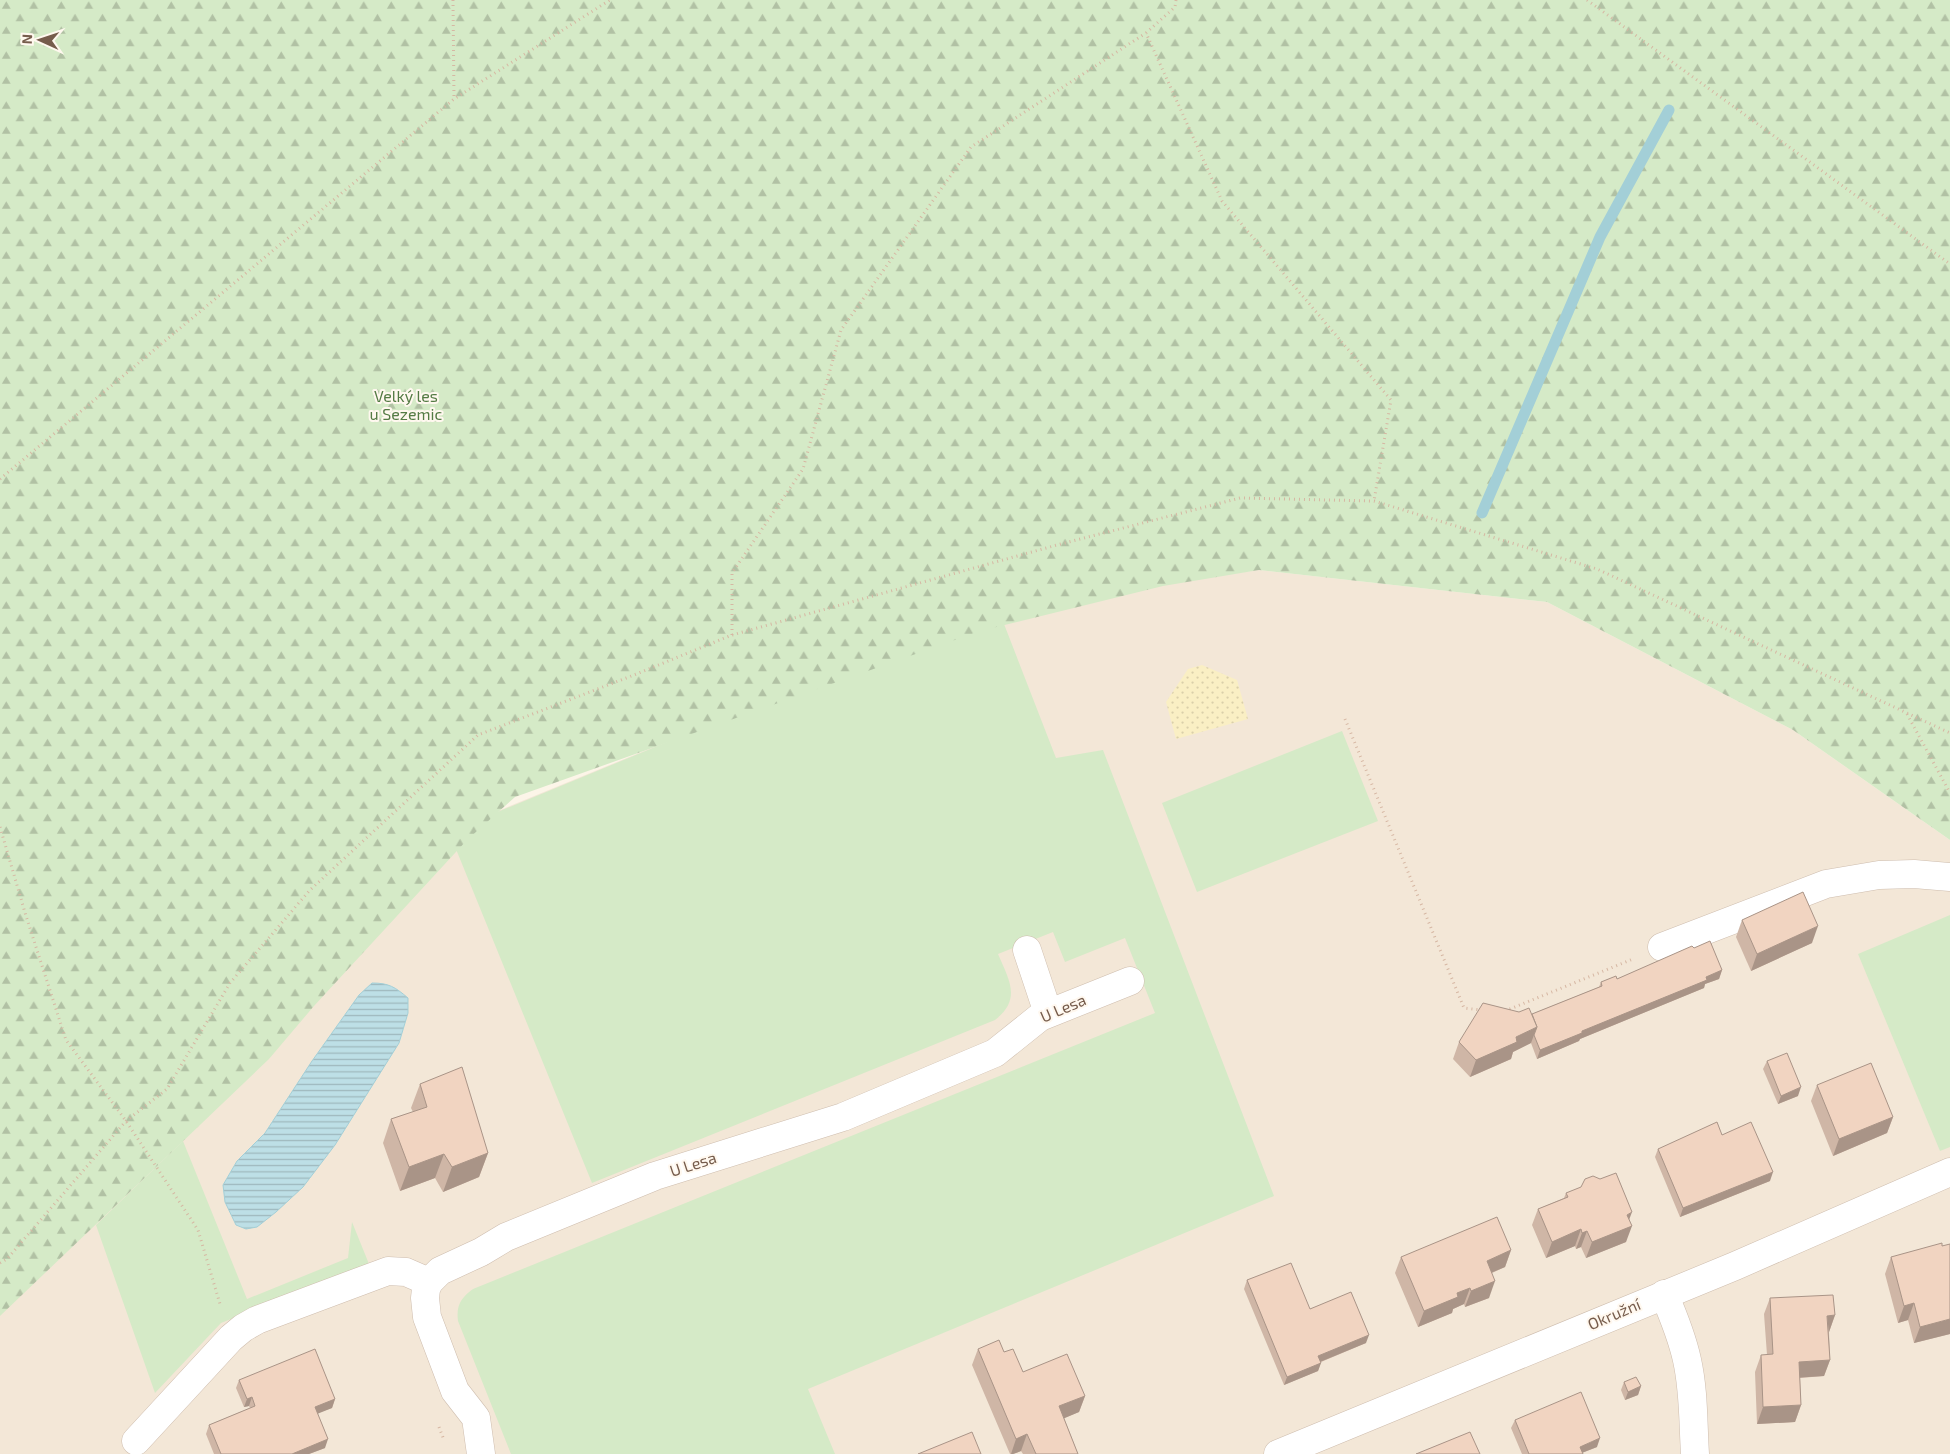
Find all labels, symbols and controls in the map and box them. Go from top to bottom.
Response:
north arrow [15,15,65,65]
text: N [18,34,35,45]
park label: Velký les u Sezemic [370,386,443,423]
street label: U Lesa [1037,989,1089,1026]
street label: U Lesa [667,1147,719,1180]
street label: Okružní [1584,1293,1644,1333]

